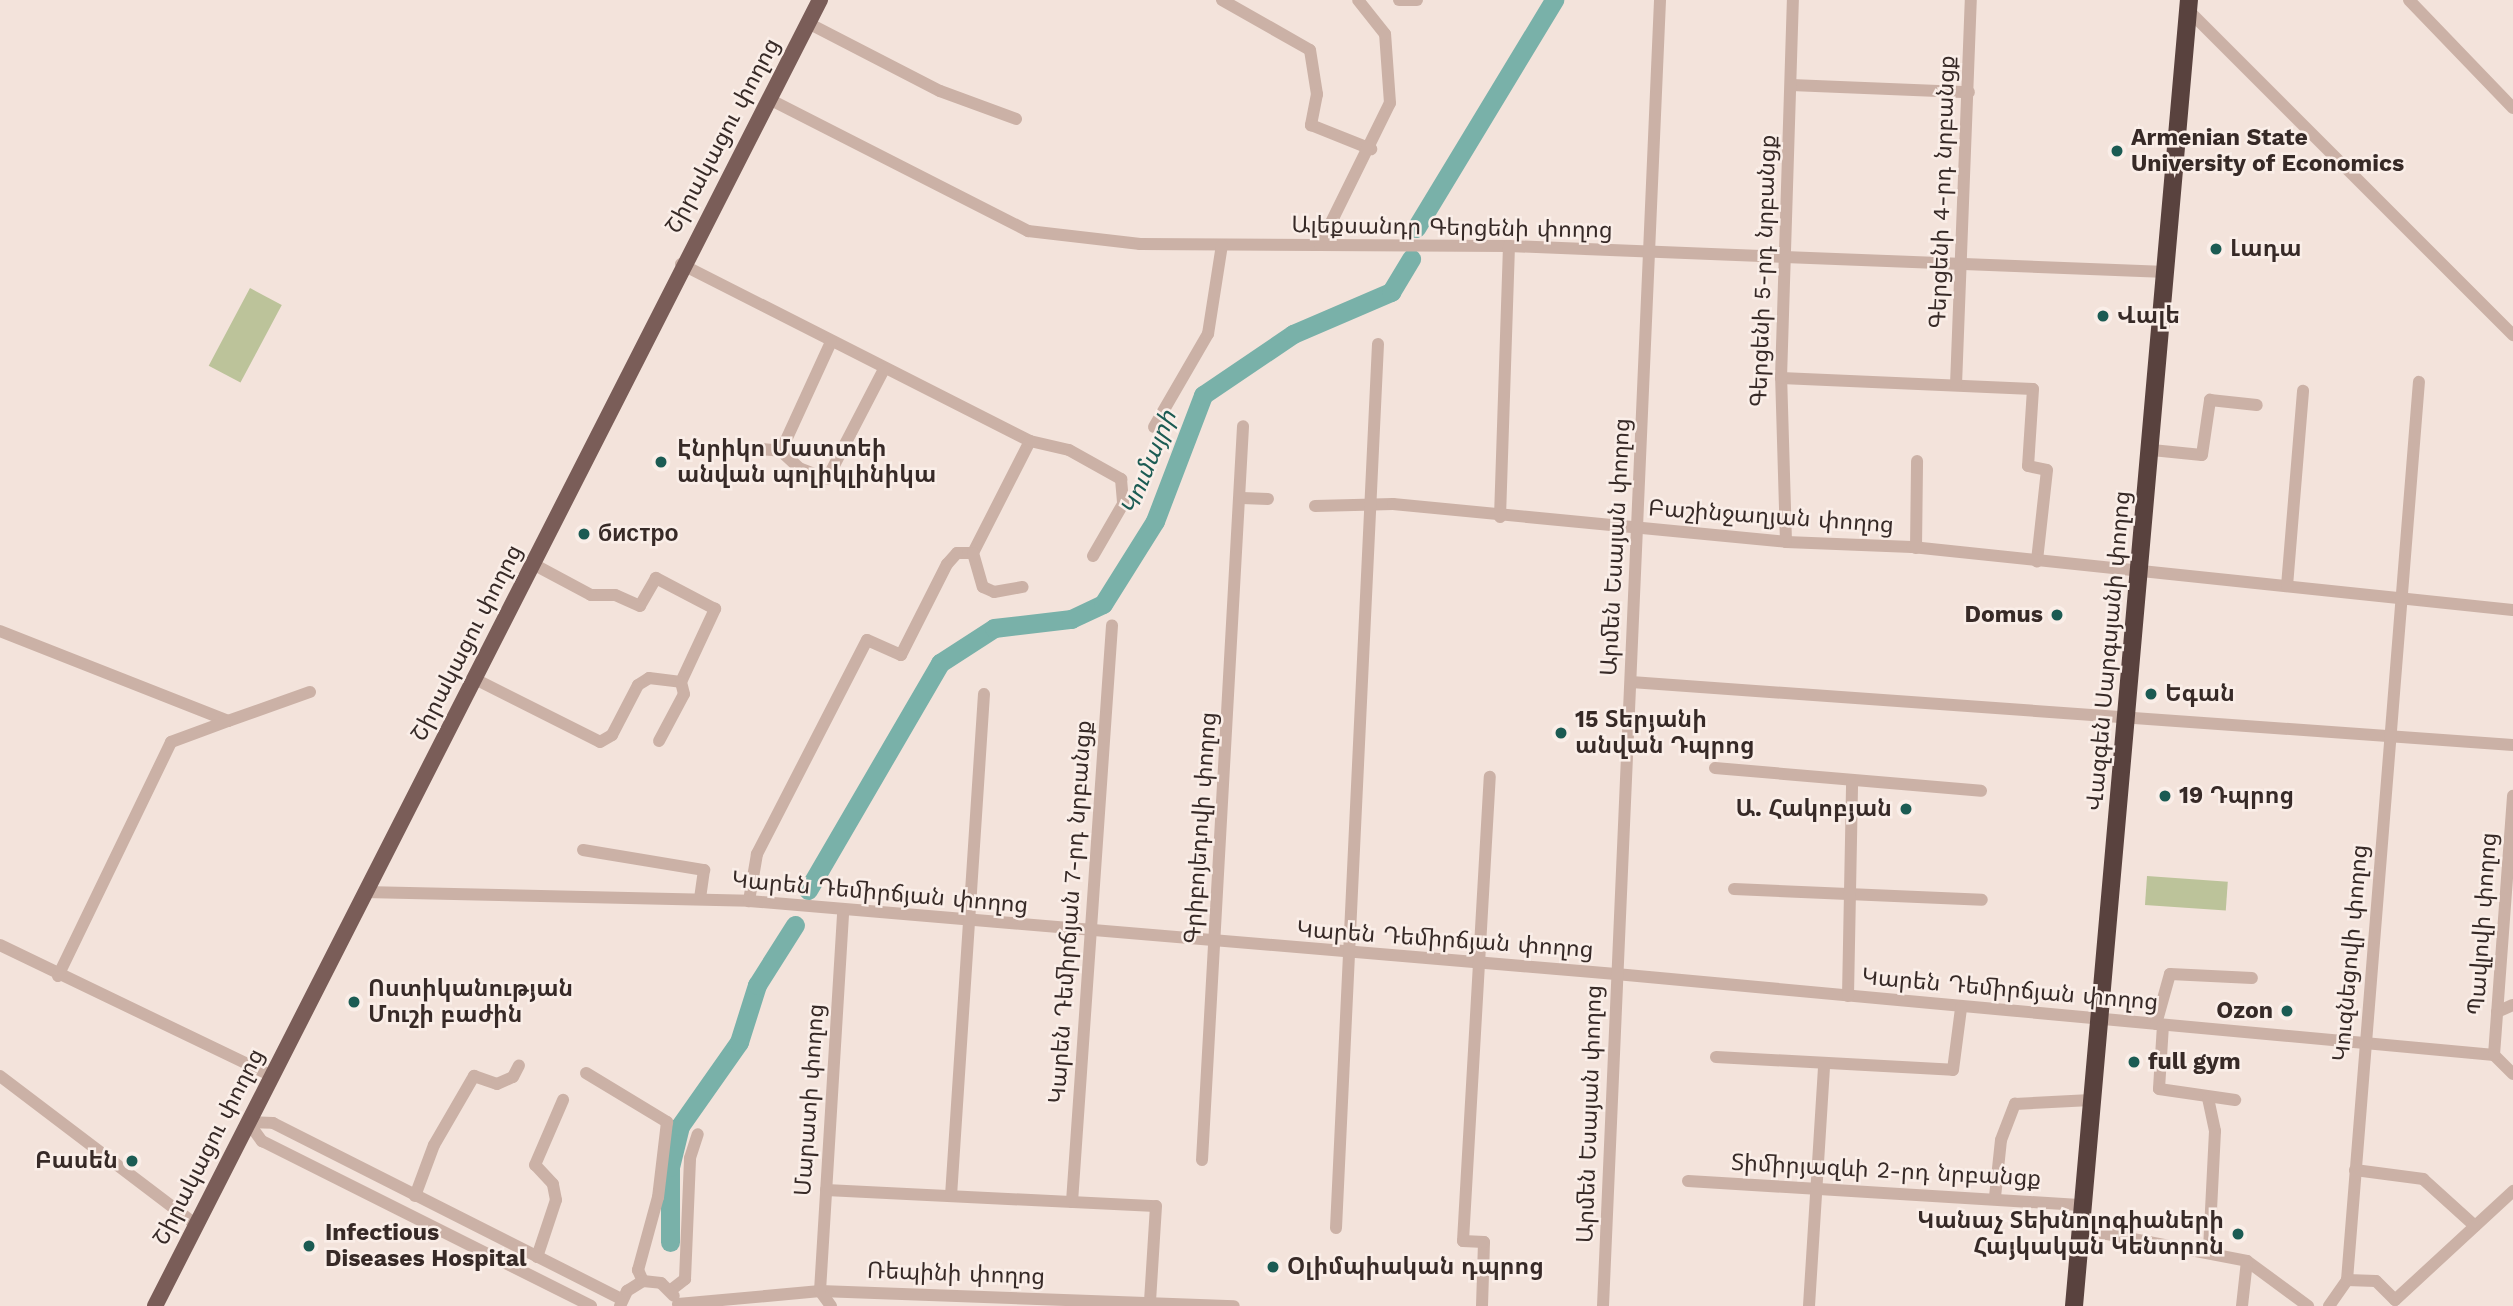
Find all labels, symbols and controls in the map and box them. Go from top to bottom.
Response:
street label: Շիրակացու փողոց [660,34,786,238]
street label: Գերցենի 4-րդ նրբանցք [1924,55,1962,329]
place label: Armenian State University of Economics [2131,124,2405,178]
street label: Գերցենի 5-րդ նրբանցք [1745,134,1783,408]
marker: Armenian State University of Economics [2109,143,2125,159]
street label: Ալեքսանդր Գերցենի փողոց [1291,211,1613,245]
place label: Լադա [2230,235,2302,263]
marker: Լադա [2208,241,2224,257]
place label: Վալե [2117,302,2180,330]
marker: Վալե [2095,308,2111,324]
water label: Կումայրի [1115,406,1183,520]
street label: Արմեն Եսայան փողոց [1595,417,1637,677]
place label: Էնրիկո Մատտեի անվան պոլիկլինիկա [677,435,936,489]
marker: Էնրիկո Մատտեի անվան պոլիկլինիկա [651,452,671,472]
street label: Վազգեն Սարգսյանի փողոց [2081,490,2137,812]
street label: Բաշինջաղյան փողոց [1647,495,1895,539]
place label: бистро [598,520,678,548]
marker: бистро [576,526,592,542]
street label: Շիրակացու փողոց [405,540,529,746]
place label: Domus [1965,601,2043,629]
marker: Domus [2049,607,2065,623]
place label: Եգան [2165,680,2235,708]
marker: Եգան [2143,686,2159,702]
place label: 15 Տերյանի անվան Դպրոց [1575,706,1755,760]
street label: Գրիբոյեդովի փողոց [1179,711,1223,945]
street label: Կարեն Դեմիրճյան 7-րդ նրբանցք [1044,719,1098,1105]
marker: 15 Տերյանի անվան Դպրոց [1553,725,1569,741]
place label: 19 Դպրոց [2179,782,2294,810]
marker: 19 Դպրոց [2157,788,2173,804]
place label: Ա. Հակոբյան [1736,795,1892,823]
marker: Ա. Հակոբյան [1898,801,1914,817]
street label: Պավլովի փողոց [2463,831,2503,1017]
street label: Կուզնեցովի փողոց [2328,843,2374,1063]
street label: Կարեն Դեմիրճյան փողոց [731,866,1029,920]
street label: Կարեն Դեմիրճյան փողոց [1296,916,1594,964]
street label: Կարեն Դեմիրճյան փողոց [1861,963,2159,1017]
place label: Ոստիկանության Մուշի բաժին [368,975,573,1029]
street label: Արմեն Եսայան փողոց [1572,985,1608,1243]
marker: Ոստիկանության Մուշի բաժին [346,994,362,1010]
place label: Ozon [2216,997,2273,1025]
street label: Մարատի փողոց [790,1003,830,1197]
marker: Ozon [2279,1003,2295,1019]
street label: Շիրակացու փողոց [147,1044,271,1250]
place label: full gym [2148,1048,2241,1076]
marker: full gym [2126,1054,2142,1070]
place label: Բասեն [35,1147,118,1175]
street label: Տիմիրյազևի 2-րդ նրբանցք [1730,1149,2042,1193]
marker: Բասեն [124,1153,140,1169]
place label: Կանաչ Տեխնոլոգիաների Հայկական Կենտրոն [1917,1207,2224,1261]
place label: Infectious Diseases Hospital [325,1219,527,1273]
marker: Կանաչ Տեխնոլոգիաների Հայկական Կենտրոն [2230,1226,2246,1242]
marker: Infectious Diseases Hospital [299,1236,319,1256]
place label: Օլիմպիական դպրոց [1287,1253,1544,1281]
street label: Ռեպինի փողոց [866,1257,1046,1291]
marker: Օլիմպիական դպրոց [1265,1259,1281,1275]

